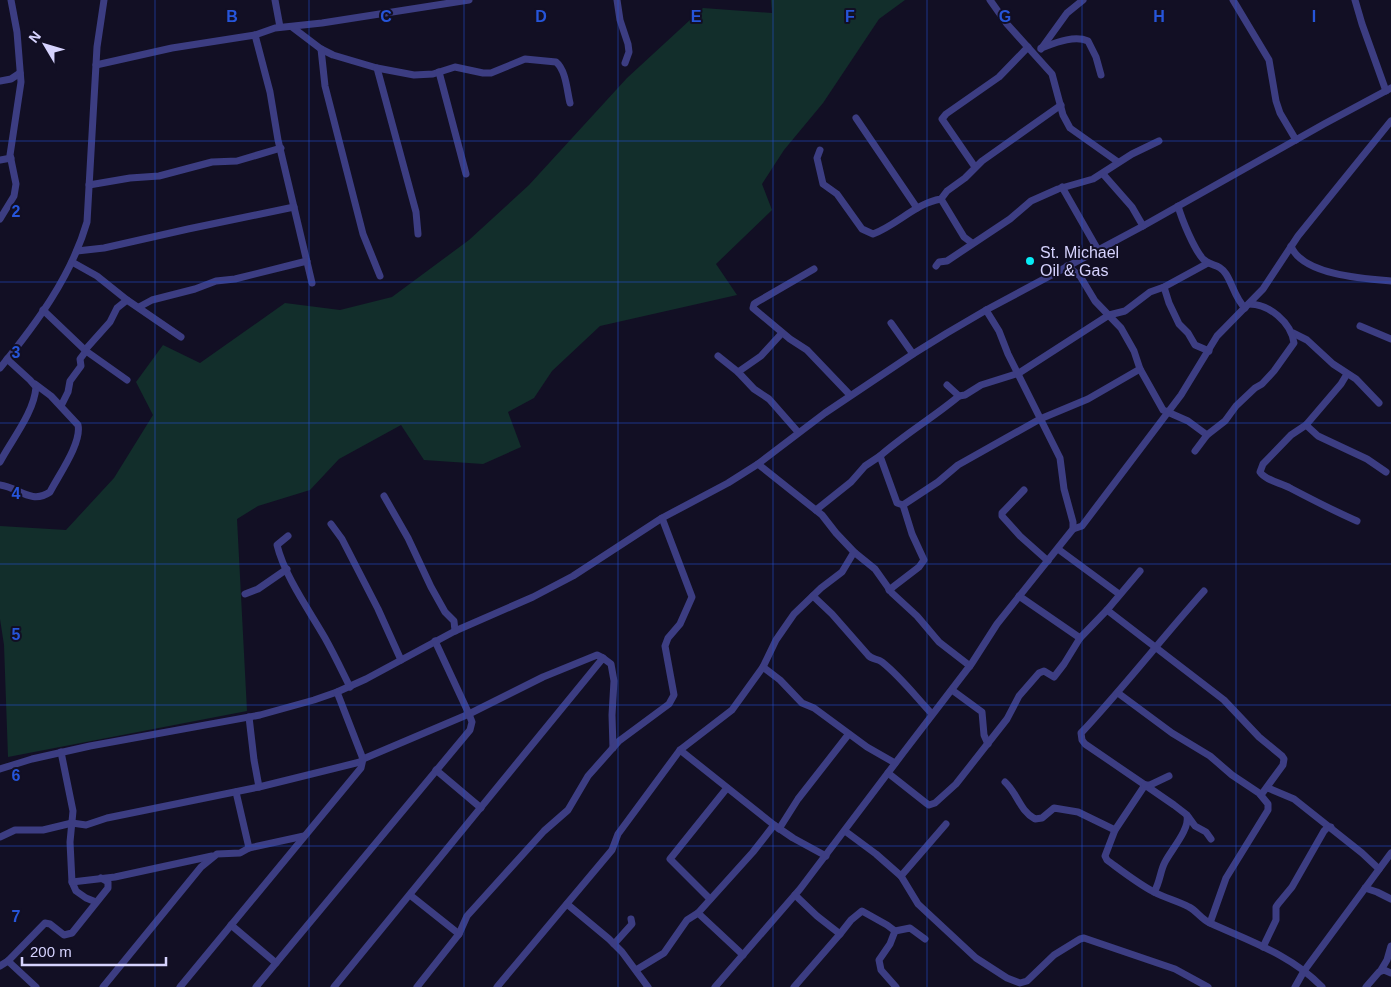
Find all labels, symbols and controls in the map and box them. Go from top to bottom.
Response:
text: B [226,8,238,25]
text: C [380,8,392,25]
text: D [535,8,547,25]
text: E [691,8,702,25]
text: F [845,8,855,25]
text: G [999,8,1011,25]
text: H [1153,8,1165,25]
text: I [1312,8,1316,25]
north arrow [20,20,70,70]
text: N [25,28,44,46]
text: 2 [12,203,21,220]
place label: St. Michael Oil & Gas [1040,244,1119,279]
marker: St. Michael Oil & Gas [1024,255,1036,267]
text: 3 [12,344,21,361]
text: 4 [12,485,21,502]
text: 5 [12,626,21,643]
text: 6 [12,767,21,784]
text: 7 [12,908,21,925]
scale bar [22,934,166,966]
text: 200 m [30,943,72,960]

